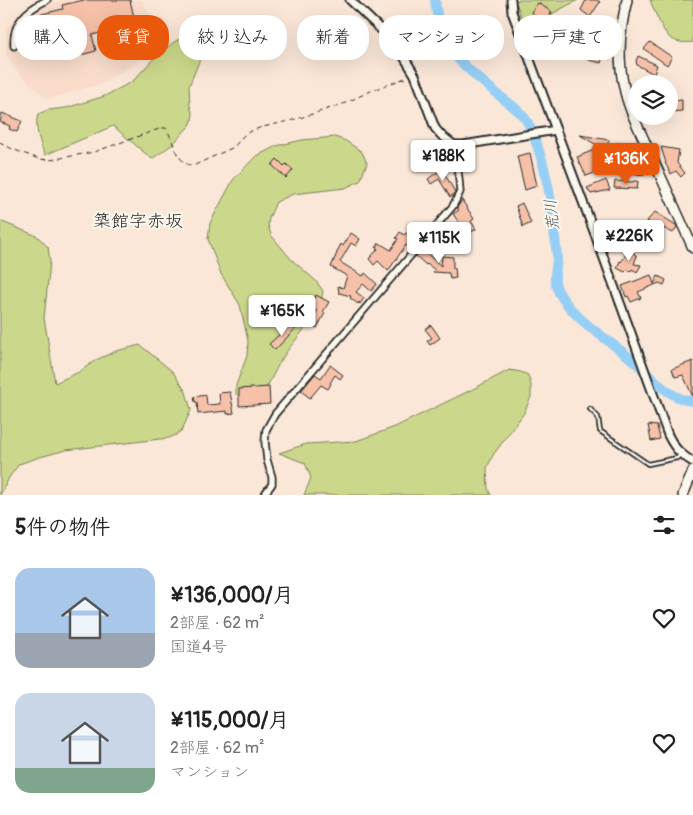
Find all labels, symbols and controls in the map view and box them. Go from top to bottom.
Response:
chip: 購入 [15,15,87,60]
chip: 賃貸 [97,15,169,60]
chip: 絞り込み [179,15,287,60]
chip: 新着 [297,15,369,60]
chip: マンション [379,15,504,60]
chip: 一戸建て [514,15,622,60]
map controls [628,75,678,125]
button: layers [628,75,678,125]
pin: ¥188K [408,140,478,182]
pin: ¥136K [591,142,661,185]
text: ¥188K [421,146,465,166]
text: ¥136K [603,149,649,169]
water label: 荒川 [540,198,564,232]
district label: 築館字赤坂 [93,210,183,233]
pin: ¥226K [594,220,664,262]
pin: ¥115K [404,222,474,264]
text: ¥226K [605,226,653,246]
text: ¥115K [418,228,460,248]
pin: ¥165K [247,294,317,337]
text: ¥165K [260,301,305,321]
icon: filters [650,511,678,539]
text: 5件の物件 [15,514,110,541]
text: ¥136,000/月 [170,582,294,609]
icon: home [55,588,115,648]
icon: heart [650,604,678,632]
text: 2部屋 · 62 m² [170,613,264,633]
text: 国道4号 [170,637,227,657]
text: ¥115,000/月 [170,707,289,734]
icon: home [55,713,115,773]
icon: heart [650,729,678,757]
text: 2部屋 · 62 m² [170,738,264,758]
text: マンション [170,762,249,782]

